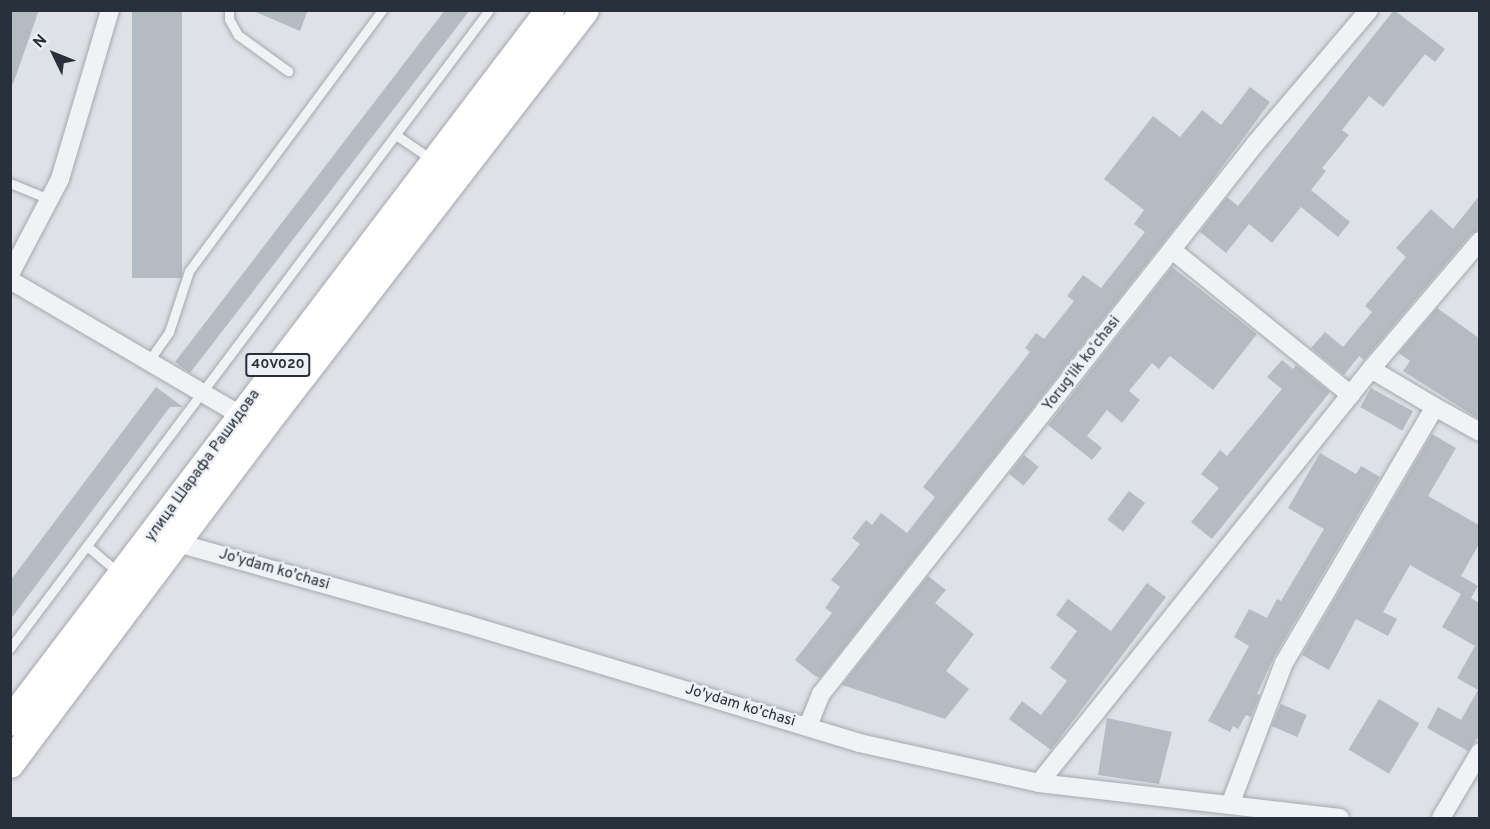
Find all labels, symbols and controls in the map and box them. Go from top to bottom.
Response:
north arrow [24,24,84,84]
text: N [30,31,52,53]
street label: Yorugʻlik koʻchasi [1039,313,1125,415]
road number: 40V020 [245,354,311,376]
street label: улица Шарафа Рашидова [142,386,264,546]
street label: Jo'ydam ko'chasi [217,546,331,594]
street label: Jo'ydam ko'chasi [683,681,797,731]

